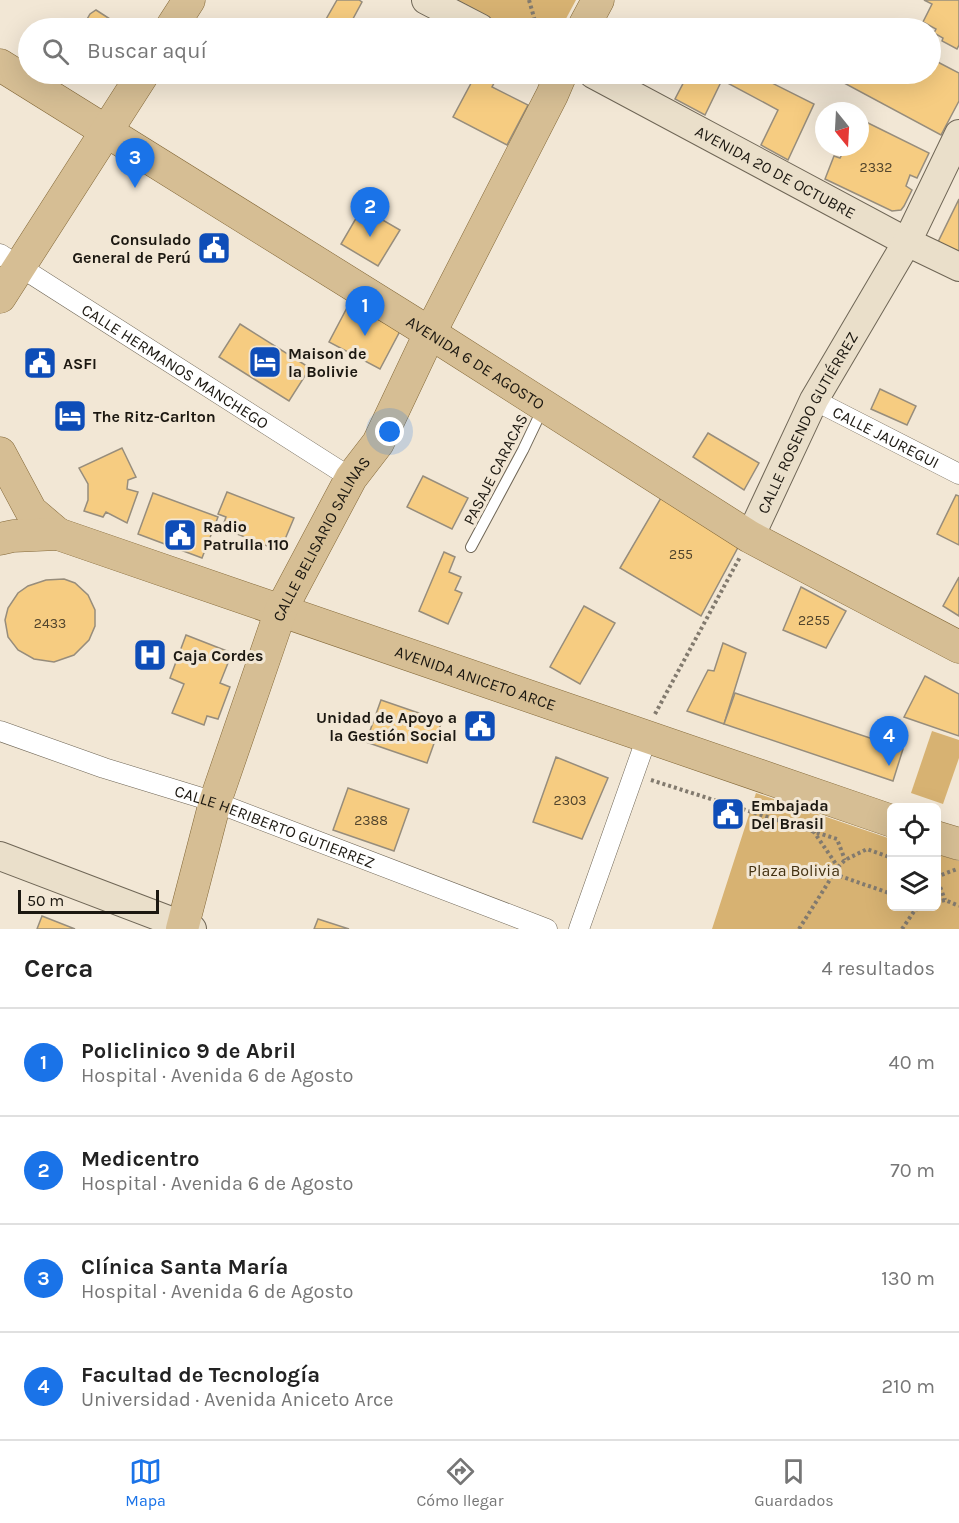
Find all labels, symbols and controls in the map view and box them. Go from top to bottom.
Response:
search box [18,18,941,84]
icon: search [39,35,72,68]
text: Buscar aquí [87,38,207,64]
north arrow [815,102,869,156]
street label: AVENIDA 20 DE OCTUBRE [692,121,859,223]
pin: 3 [116,138,154,188]
house number: 2332 [860,159,892,176]
pin: 2 [350,188,389,237]
place label: Consulado General de Perú [72,230,191,267]
public building icon: Consulado General de Perú [196,230,232,266]
pin: 1 [346,286,385,336]
street label: CALLE HERMANOS MANCHEGO [78,300,272,433]
street label: AVENIDA 6 DE AGOSTO [403,312,548,414]
street label: CALLE ROSENDO GUTIÉRREZ [753,329,862,517]
hotel icon: Maison de la Bolivie [247,344,283,380]
place label: Maison de la Bolivie [288,344,366,381]
public building icon: ASFI [22,345,58,381]
place label: ASFI [63,354,97,373]
hotel icon: The Ritz-Carlton [52,398,88,434]
street label: CALLE JAUREGUI [830,402,942,472]
place label: The Ritz-Carlton [93,407,216,426]
street label: PASAJE CARACAS [459,410,532,528]
your location [375,417,404,446]
street label: CALLE BELISARIO SALINAS [269,453,374,624]
public building icon: Radio Patrulla 110 [162,517,198,553]
place label: Radio Patrulla 110 [203,517,289,554]
house number: 255 [669,546,693,563]
house number: 2255 [798,612,830,629]
house number: 2433 [34,615,66,632]
hospital icon: Caja Cordes [132,637,168,673]
street label: AVENIDA ANICETO ARCE [392,642,559,715]
place label: Caja Cordes [173,646,263,665]
place label: Unidad de Apoyo a la Gestión Social [316,708,457,745]
public building icon: Unidad de Apoyo a la Gestión Social [462,708,498,744]
pin: 4 [870,716,908,766]
street label: CALLE HERIBERTO GUTIERREZ [172,781,378,872]
house number: 2303 [554,792,586,809]
public building icon: Embajada Del Brasil [710,796,746,832]
place label: Embajada Del Brasil [751,796,829,833]
map controls [887,803,941,911]
button: locate [887,803,941,857]
house number: 2388 [354,812,388,829]
button: layers [887,857,941,911]
park label: Plaza Bolivia [748,861,840,880]
scale bar [18,887,159,914]
text: 50 m [27,891,64,910]
text: Cerca [24,953,93,984]
text: 4 resultados [822,957,935,980]
text: Policlinico 9 de Abril [81,1038,296,1064]
text: 1 [40,1051,47,1074]
text: 40 m [889,1051,935,1074]
text: Hospital · Avenida 6 de Agosto [81,1064,353,1087]
text: Medicentro [81,1146,199,1172]
text: 2 [37,1159,50,1182]
text: 70 m [890,1159,935,1182]
text: Hospital · Avenida 6 de Agosto [81,1172,353,1195]
text: Clínica Santa María [81,1254,288,1280]
text: 3 [37,1267,50,1290]
text: 130 m [881,1267,935,1290]
text: Hospital · Avenida 6 de Agosto [81,1280,353,1303]
text: Facultad de Tecnología [81,1362,320,1388]
text: 4 [38,1375,49,1398]
text: 210 m [881,1375,935,1398]
text: Universidad · Avenida Aniceto Arce [81,1388,394,1411]
tab: Mapa [125,1455,166,1510]
tab: Cómo llegar [417,1455,503,1510]
tab: Guardados [754,1455,834,1510]

